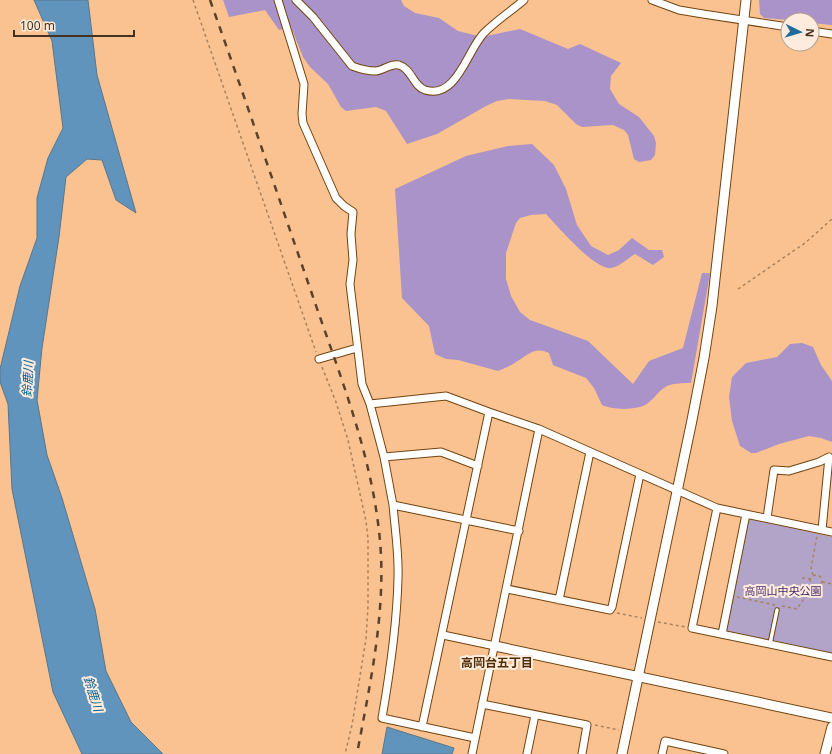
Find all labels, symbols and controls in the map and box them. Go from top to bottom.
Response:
scale bar [14,12,134,38]
north arrow [780,12,820,52]
text: 100 m [20,17,55,34]
text: N [803,28,818,38]
water label: 鈴鹿川 [18,359,37,397]
park label: 高岡山中央公園 [745,583,822,598]
district label: 高岡台五丁目 [461,654,533,671]
water label: 鈴鹿川 [80,674,108,715]

